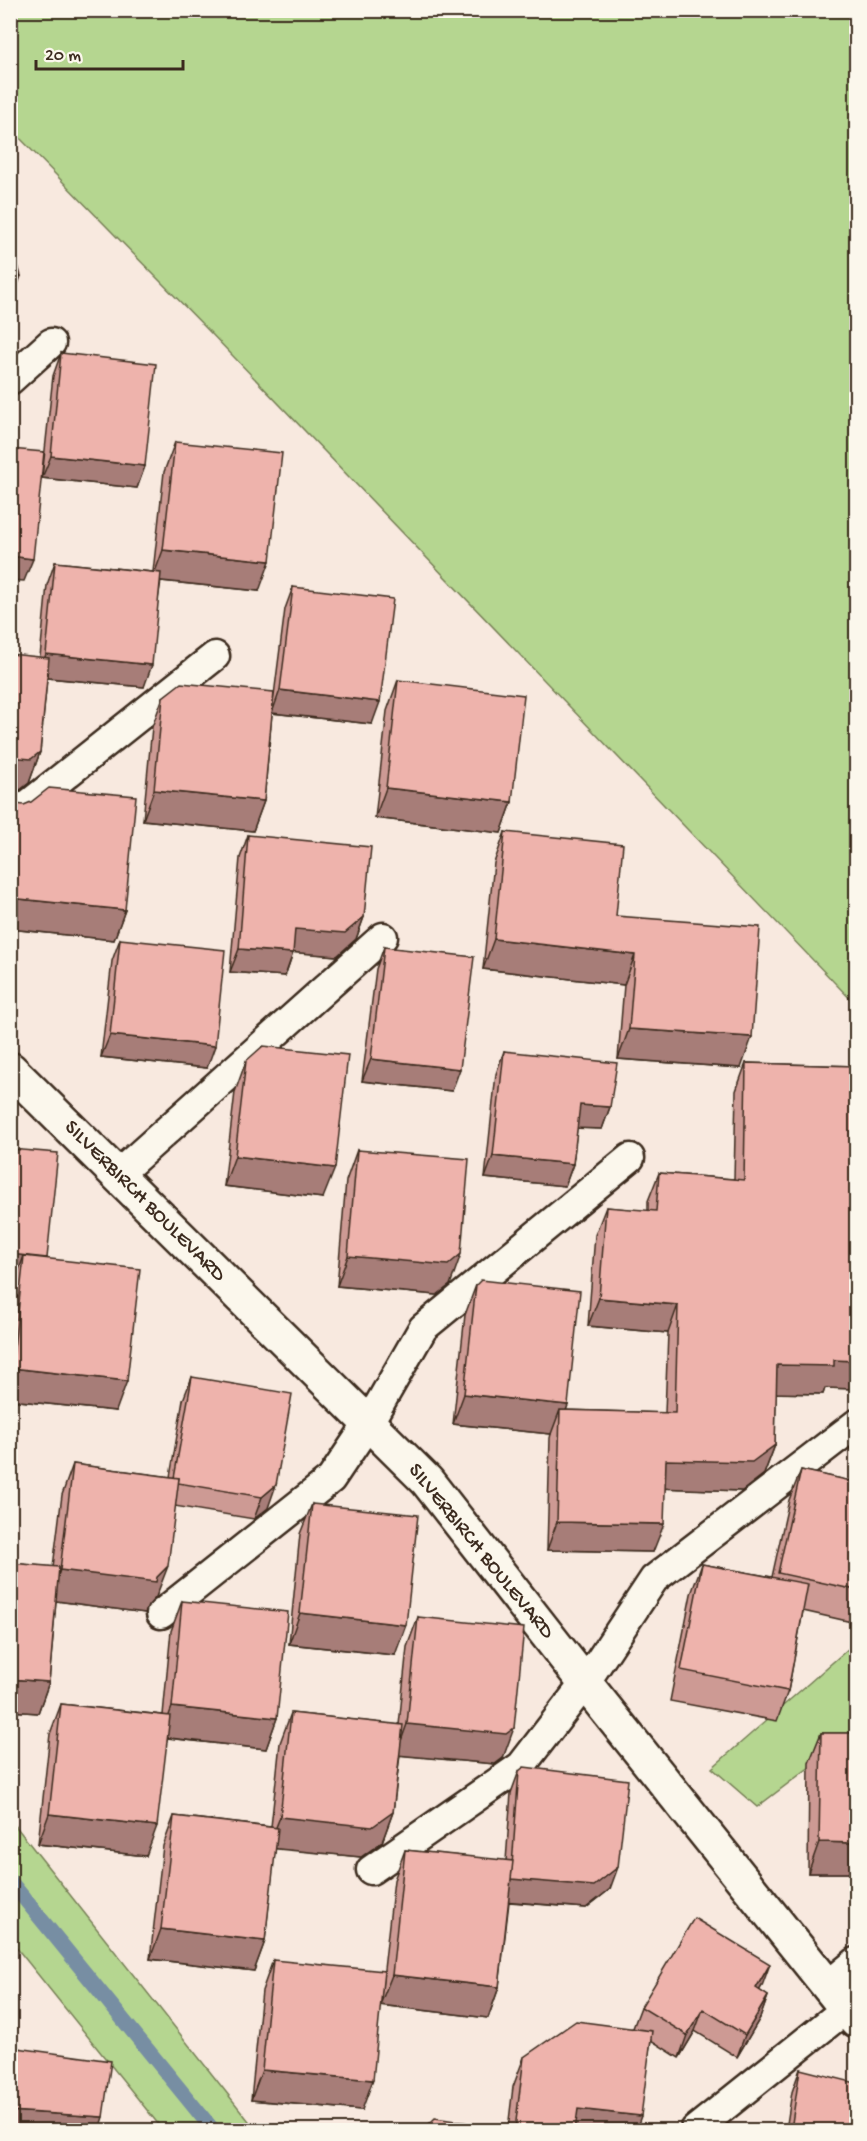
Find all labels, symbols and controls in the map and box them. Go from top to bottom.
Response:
scale bar [36,33,183,71]
text: 20 m [45,46,81,67]
street label: SILVERBIRCH BOULEVARD [58,1116,230,1288]
street label: SILVERBIRCH BOULEVARD [402,1459,559,1645]

